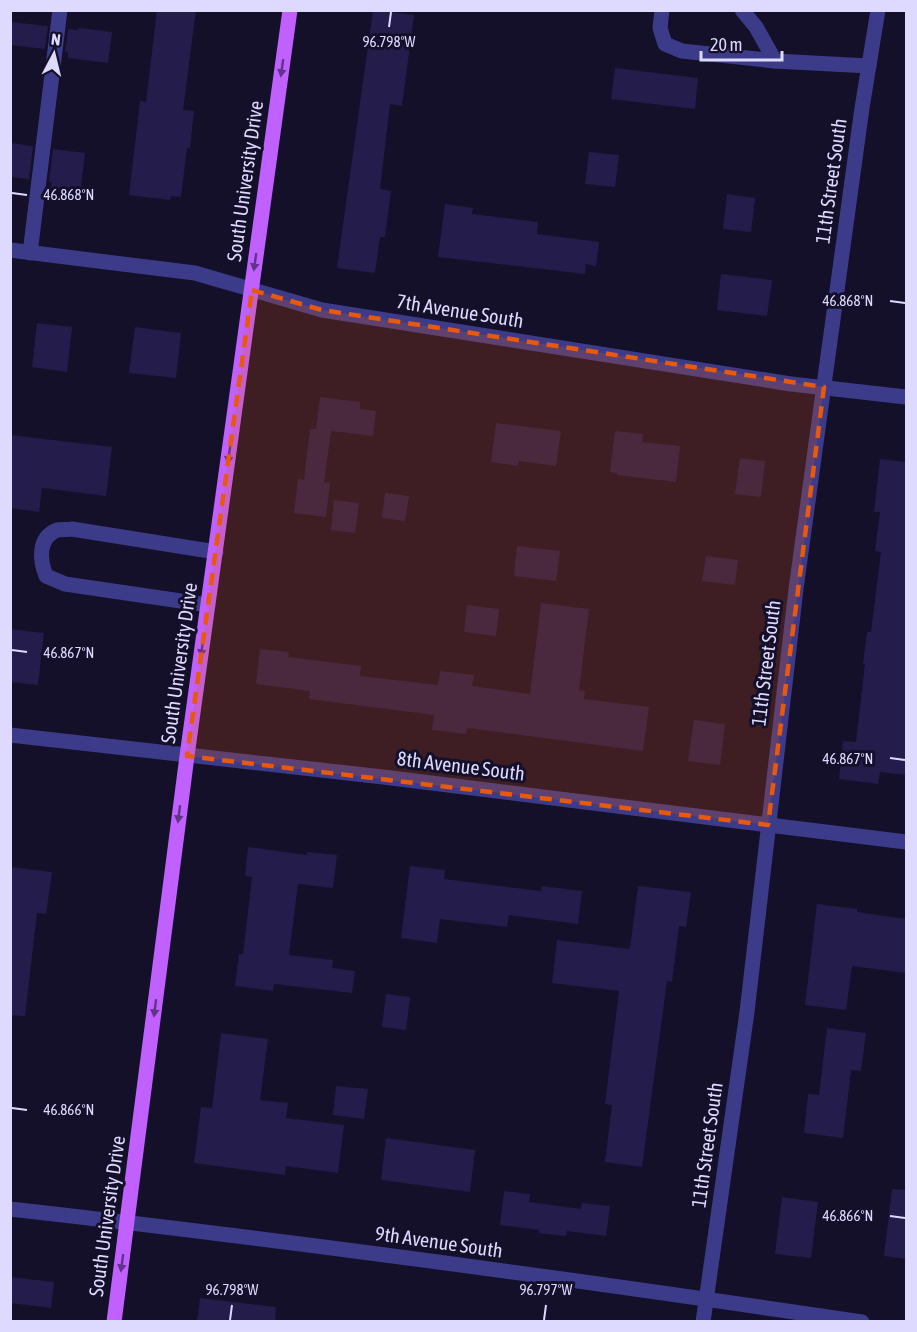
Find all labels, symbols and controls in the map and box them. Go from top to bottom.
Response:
north arrow [24,24,84,84]
scale bar [701,24,782,62]
text: N [50,30,62,49]
text: 96.798°W [363,33,416,50]
text: 20 m [710,34,742,55]
one-way arrow [277,59,286,78]
street label: South University Drive [222,99,267,263]
street label: 11th Street South [810,117,851,245]
text: 46.868°N [44,186,94,203]
one-way arrow [251,252,260,271]
street label: 7th Avenue South [395,289,525,332]
text: 46.868°N [823,292,873,309]
one-way arrow [225,445,234,464]
street label: South University Drive [156,581,201,745]
street label: 11th Street South [746,599,785,727]
one-way arrow [198,639,207,658]
text: 46.867°N [44,644,94,661]
street label: 8th Avenue South [396,746,526,785]
text: 46.867°N [823,750,873,767]
one-way arrow [175,805,184,824]
one-way arrow [150,998,159,1017]
street label: 11th Street South [686,1081,727,1209]
text: 46.866°N [44,1101,94,1118]
street label: South University Drive [84,1134,129,1298]
text: 46.866°N [823,1207,873,1224]
street label: 9th Avenue South [374,1221,504,1262]
one-way arrow [117,1254,126,1273]
text: 96.798°W [206,1281,259,1298]
text: 96.797°W [520,1281,573,1298]

